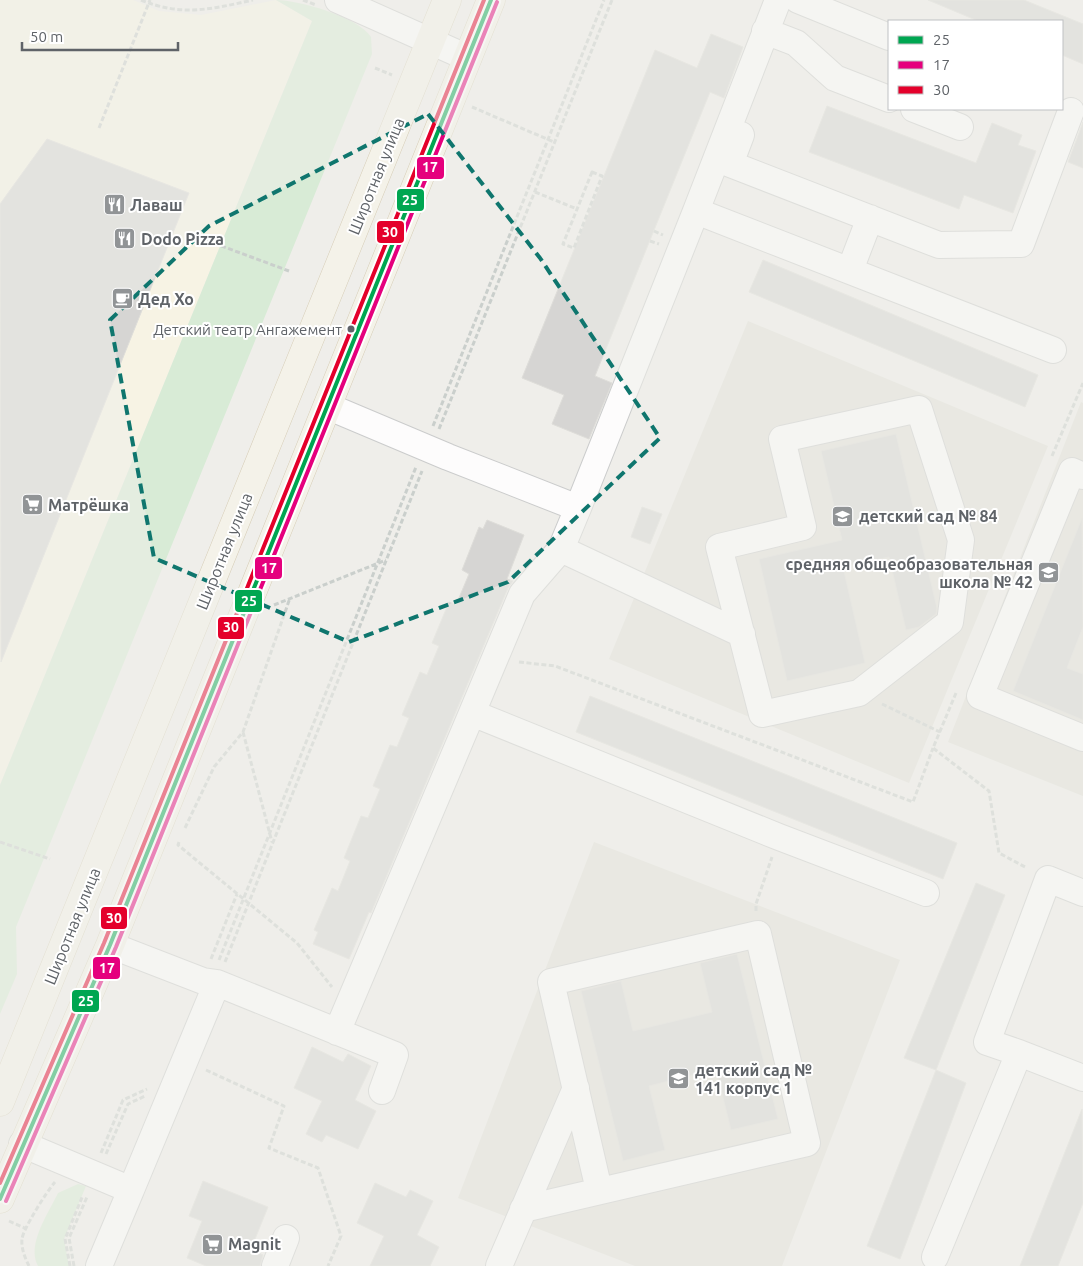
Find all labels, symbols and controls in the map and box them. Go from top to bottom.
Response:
scale bar [22,20,179,52]
legend [888,20,1063,110]
text: 50 m [30,28,63,45]
text: 25 [933,31,950,48]
text: 17 [933,56,950,73]
text: 30 [933,81,950,98]
street label: Широтная улица [344,115,408,237]
line badge: 17 [416,156,445,180]
text: 17 [422,159,438,175]
line badge: 25 [396,188,425,212]
text: 25 [402,192,418,208]
restaurant icon: Лаваш [102,193,126,217]
place label: Лаваш [130,196,183,214]
line badge: 30 [376,220,405,244]
text: 30 [382,224,398,240]
restaurant icon: Dodo Pizza [113,227,137,251]
place label: Dodo Pizza [141,230,224,248]
cafe icon: Дед Хо [110,287,134,311]
place label: Дед Хо [138,290,194,308]
place label: Детский театр Ангажемент [153,321,342,338]
marker: Детский театр Ангажемент [346,324,356,334]
street label: Широтная улица [192,490,256,612]
supermarket icon: Матрёшка [20,493,44,517]
place label: Матрёшка [48,496,129,514]
school or university icon: детский сад № 84 [831,504,855,528]
place label: детский сад № 84 [859,507,998,525]
place label: средняя общеобразовательная школа № 42 [785,555,1033,591]
line badge: 17 [254,556,283,580]
text: 17 [261,560,277,576]
school or university icon: средняя общеобразовательная школа № 42 [1037,561,1061,585]
line badge: 25 [234,589,263,613]
text: 25 [241,593,257,609]
line badge: 30 [217,616,245,640]
text: 30 [223,619,239,635]
street label: Широтная улица [40,865,104,987]
line badge: 30 [100,906,128,930]
text: 30 [106,910,122,926]
line badge: 17 [92,956,121,980]
text: 17 [99,960,115,976]
line badge: 25 [71,989,100,1013]
text: 25 [78,993,94,1009]
place label: детский сад № 141 корпус 1 [695,1061,812,1097]
school or university icon: детский сад № 141 корпус 1 [667,1067,691,1091]
supermarket icon: Magnit [200,1232,224,1256]
place label: Magnit [228,1235,281,1253]

